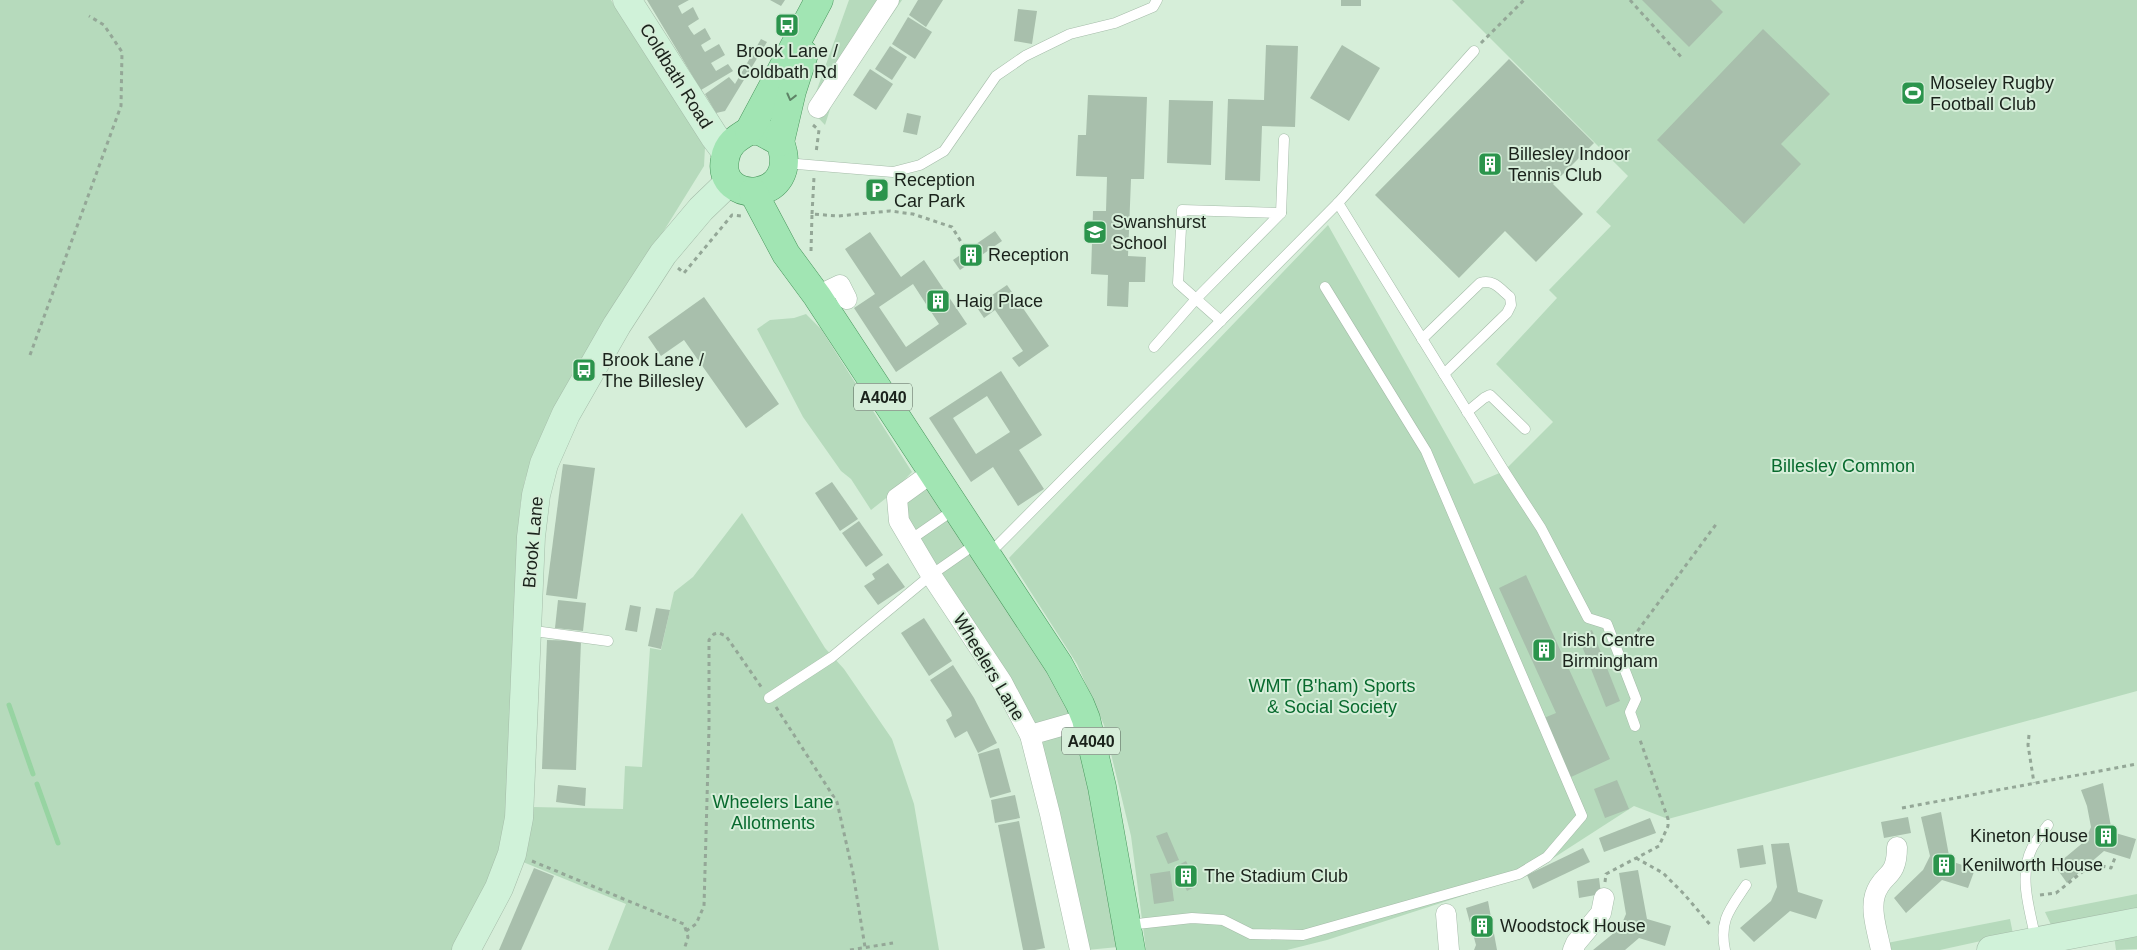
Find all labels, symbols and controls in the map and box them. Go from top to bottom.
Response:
bus stop icon: Brook Lane / Coldbath Rd [774,12,800,38]
street label: Coldbath Road [636,20,716,132]
place label: Brook Lane / Coldbath Rd [736,41,838,82]
place label: Moseley Rugby Football Club [1930,73,2054,114]
sports icon: Moseley Rugby Football Club [1900,80,1926,106]
one-way arrow [786,92,796,100]
place label: Billesley Indoor Tennis Club [1508,144,1630,185]
building icon: Billesley Indoor Tennis Club [1477,151,1503,177]
place label: Reception Car Park [894,170,975,211]
parking icon: Reception Car Park [864,177,890,203]
place label: Swanshurst School [1112,212,1206,253]
school or university icon: Swanshurst School [1082,219,1108,245]
building icon: Reception [958,242,984,268]
place label: Reception [988,245,1069,265]
building icon: Haig Place [925,288,951,314]
place label: Haig Place [956,291,1043,311]
place label: Brook Lane / The Billesley [602,350,704,391]
bus stop icon: Brook Lane / The Billesley [571,357,597,383]
road number: A4040 [854,384,912,411]
park label: Billesley Common [1771,456,1915,476]
street label: Brook Lane [519,495,547,589]
street label: Wheelers Lane [949,610,1029,724]
place label: Irish Centre Birmingham [1562,630,1658,671]
building icon: Irish Centre Birmingham [1531,637,1557,663]
park label: WMT (B'ham) Sports & Social Society [1248,676,1416,717]
road number: A4040 [1062,728,1120,754]
park label: Wheelers Lane Allotments [712,792,834,833]
building icon: Kineton House [2093,823,2119,849]
place label: Kineton House [1970,826,2088,846]
building icon: Kenilworth House [1931,852,1957,878]
place label: Kenilworth House [1962,855,2103,875]
building icon: The Stadium Club [1173,863,1199,889]
place label: The Stadium Club [1204,866,1348,886]
building icon: Woodstock House [1469,913,1495,939]
place label: Woodstock House [1500,916,1646,936]

